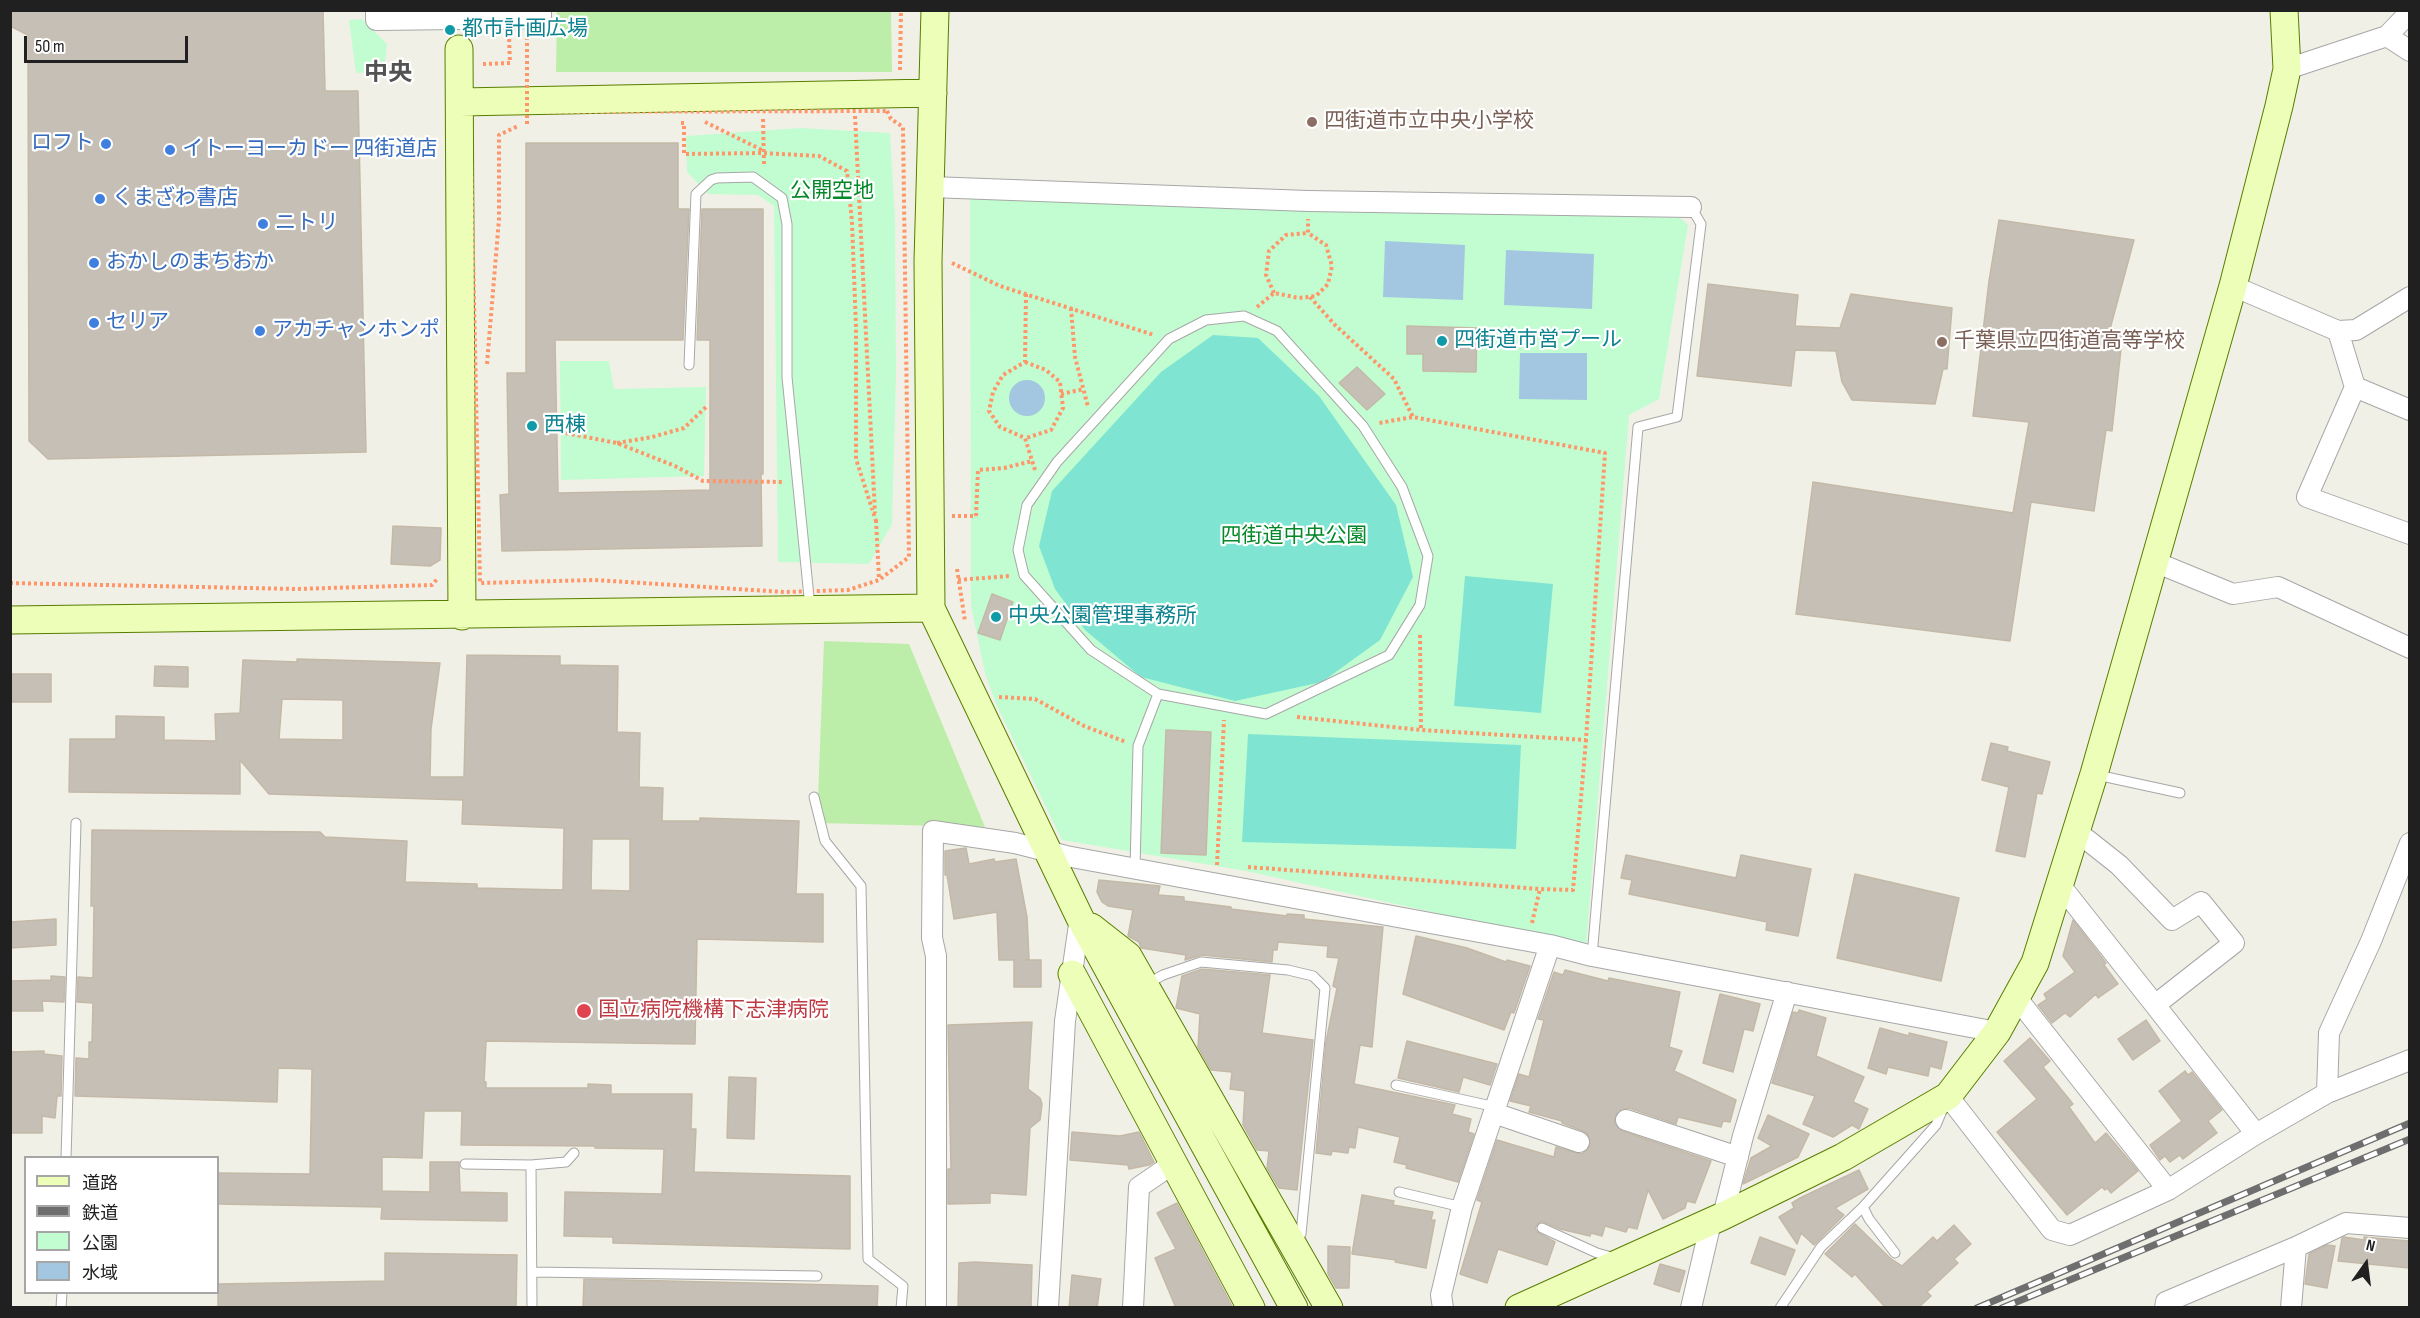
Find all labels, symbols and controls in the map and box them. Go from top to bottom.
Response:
place label: 都市計画広場 [462,17,588,43]
marker: 都市計画広場 [443,23,457,37]
scale bar [27,24,190,62]
text: 50 m [35,36,65,57]
district label: 中央 [364,60,412,88]
place label: 四街道市立中央小学校 [1324,109,1534,135]
marker: 四街道市立中央小学校 [1305,115,1319,129]
place label: ロフト [31,131,94,157]
marker: ロフト [99,137,113,151]
place label: イトーヨーカドー 四街道店 [182,137,437,163]
marker: イトーヨーカドー 四街道店 [163,143,177,157]
park label: 公開空地 [790,179,874,205]
place label: くまざわ書店 [112,186,238,212]
marker: くまざわ書店 [93,192,107,206]
place label: ニトリ [275,211,338,237]
marker: ニトリ [256,217,270,231]
place label: おかしのまちおか [106,250,274,276]
marker: おかしのまちおか [87,256,101,270]
place label: セリア [106,310,169,336]
marker: セリア [87,316,101,330]
place label: アカチャンホンポ [272,318,440,344]
marker: アカチャンホンポ [253,324,267,338]
place label: 四街道市営プール [1454,328,1622,354]
place label: 千葉県立四街道高等学校 [1954,329,2185,355]
marker: 四街道市営プール [1435,334,1449,348]
marker: 千葉県立四街道高等学校 [1935,335,1949,349]
place label: 西棟 [544,413,586,439]
marker: 西棟 [525,419,539,433]
park label: 四街道中央公園 [1221,524,1367,550]
place label: 中央公園管理事務所 [1008,604,1197,630]
marker: 中央公園管理事務所 [989,610,1003,624]
place label: 国立病院機構下志津病院 [598,998,829,1024]
marker: 国立病院機構下志津病院 [575,1002,593,1020]
legend [24,1156,219,1294]
text: 道路 [82,1173,118,1194]
text: 鉄道 [82,1203,118,1224]
text: 公園 [82,1233,118,1254]
north arrow [2336,1234,2396,1294]
text: N [2364,1236,2377,1256]
text: 水域 [82,1263,118,1284]

